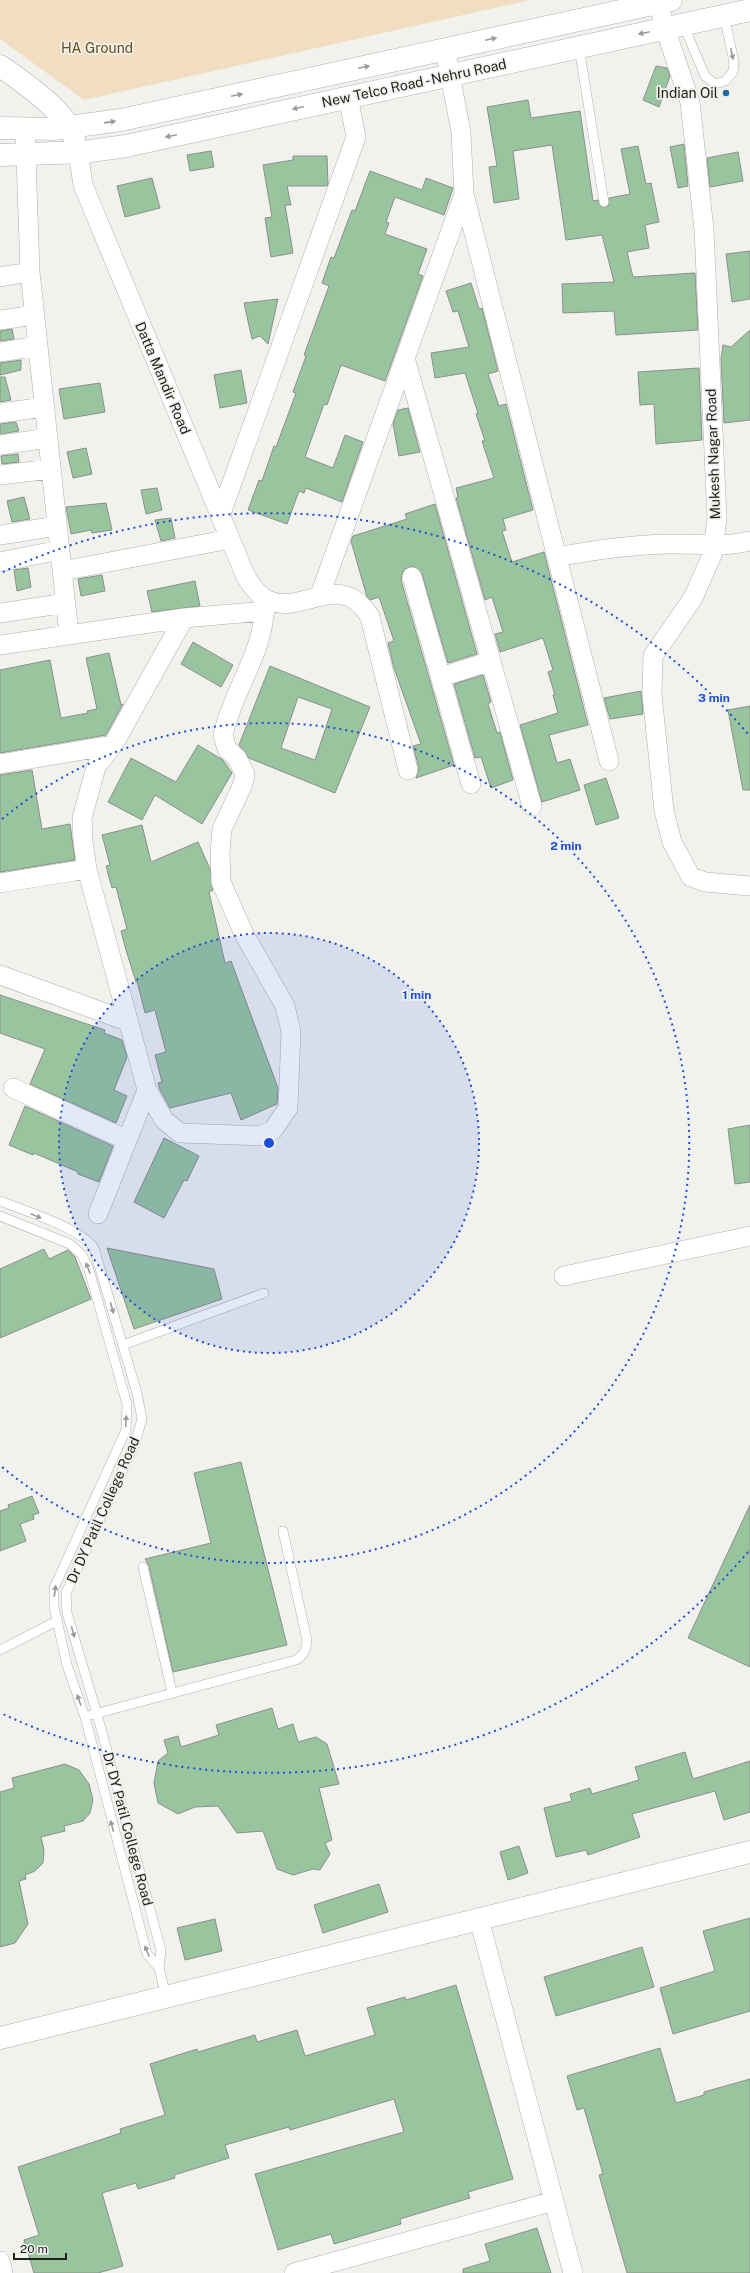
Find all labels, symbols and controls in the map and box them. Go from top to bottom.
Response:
one-way arrow [637,31,650,37]
one-way arrow [485,36,497,42]
park label: HA Ground [61,40,133,56]
one-way arrow [729,47,735,60]
street label: New Telco Road - Nehru Road [320,56,508,110]
one-way arrow [358,64,370,70]
place label: Indian Oil [657,85,718,101]
marker: Indian Oil [721,88,731,98]
one-way arrow [231,91,243,97]
one-way arrow [291,106,304,112]
one-way arrow [103,119,116,125]
one-way arrow [164,133,177,139]
street label: Datta Mandir Road [132,319,194,437]
street label: Mukesh Nagar Road [703,388,723,520]
text: 3 min [698,691,730,705]
text: 2 min [550,839,582,853]
text: 1 min [403,988,431,1002]
centre of rings [262,1136,276,1150]
one-way arrow [31,1213,42,1219]
one-way arrow [84,1262,90,1274]
one-way arrow [109,1302,115,1314]
one-way arrow [123,1414,130,1427]
street label: Dr DY Patil College Road [63,1434,143,1586]
one-way arrow [52,1585,58,1597]
one-way arrow [70,1627,76,1639]
one-way arrow [76,1694,82,1706]
street label: Dr DY Patil College Road [100,1750,156,1908]
one-way arrow [109,1819,115,1832]
one-way arrow [144,1945,150,1956]
scale bar [14,2235,66,2261]
text: 20 m [20,2242,48,2256]

